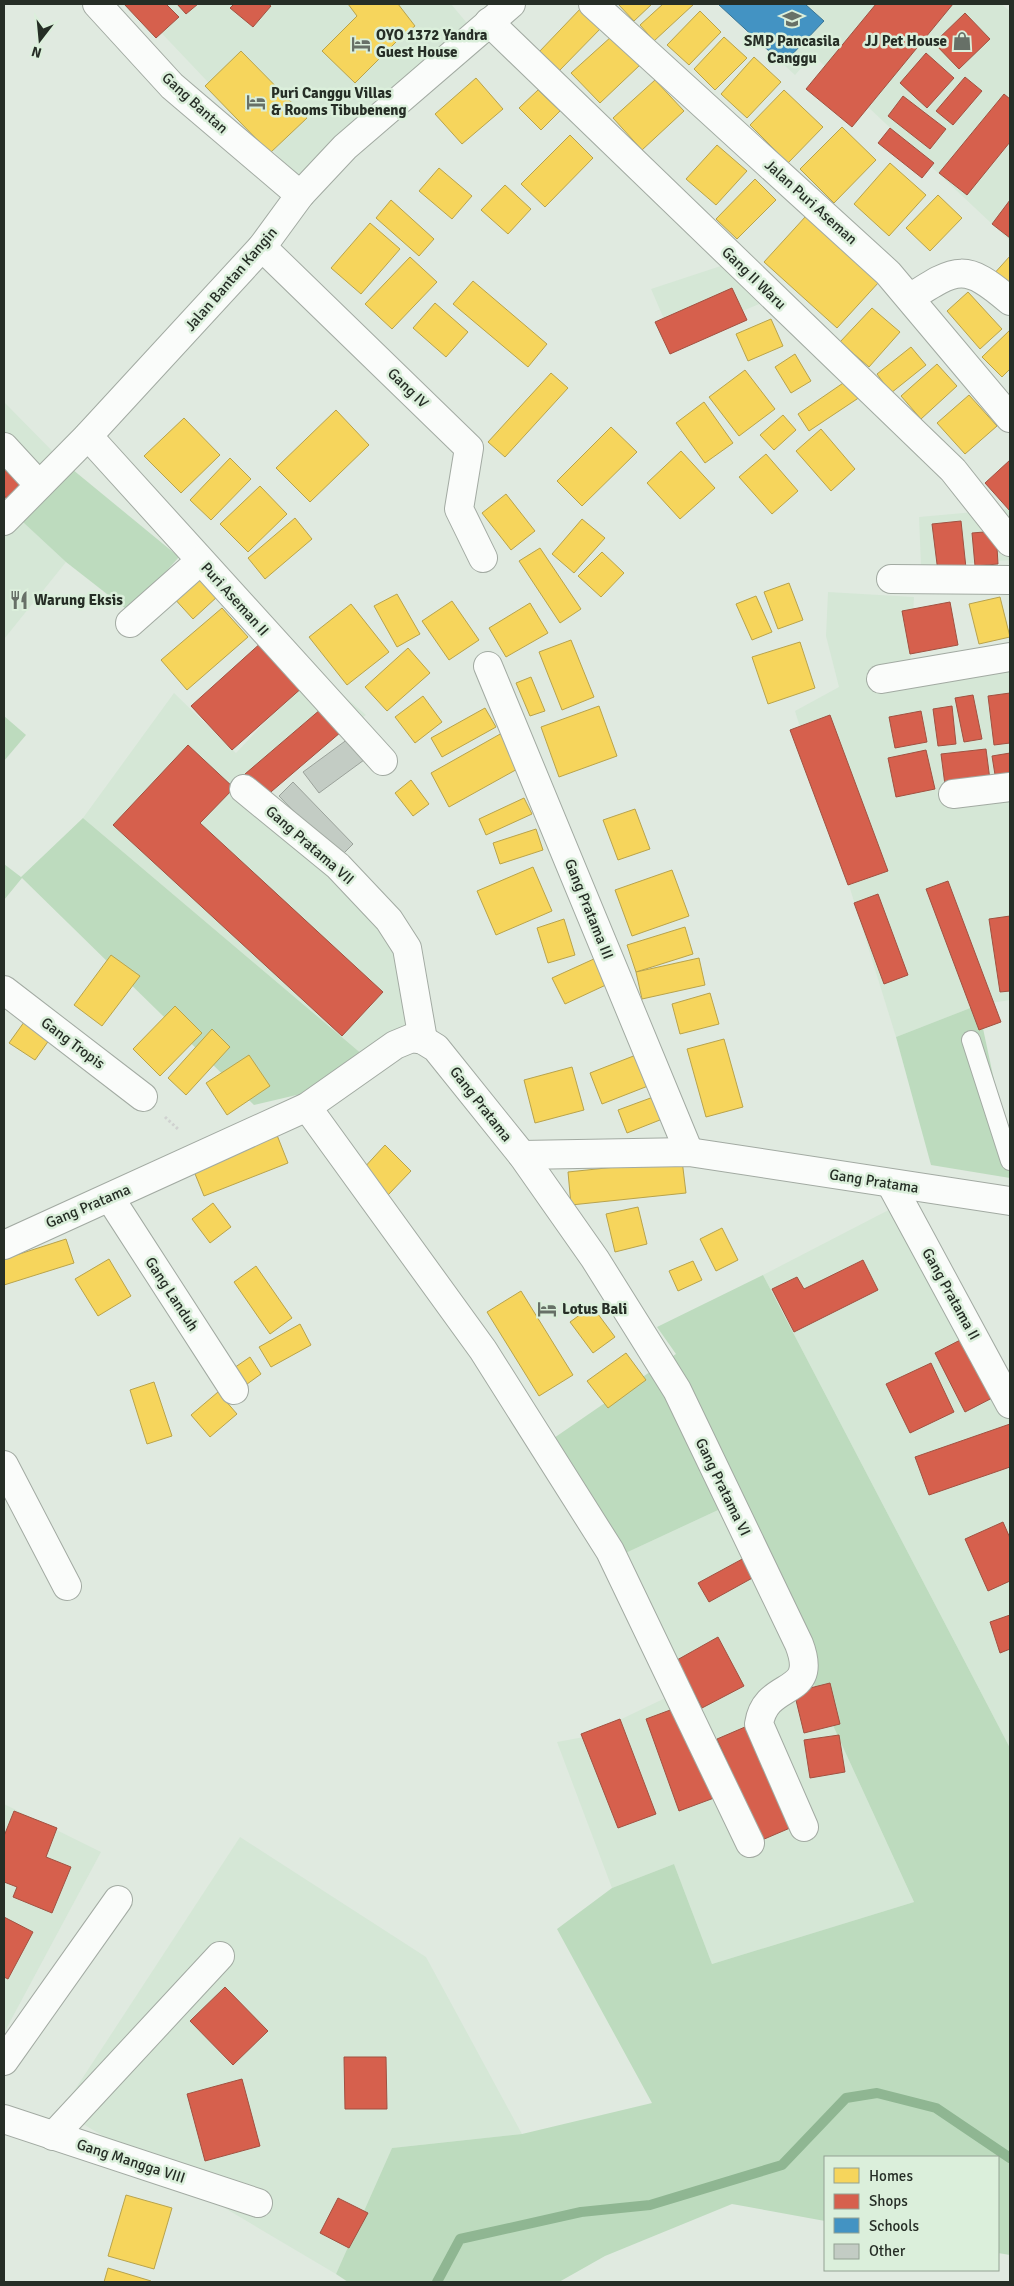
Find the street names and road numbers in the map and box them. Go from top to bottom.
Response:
street label: Gang Bantan [158,69,232,137]
street label: Jalan Puri Aseman [761,156,861,248]
street label: Jalan Bantan Kangin [181,223,281,335]
street label: Gang II Waru [718,243,790,313]
street label: Gang IV [384,364,432,412]
street label: Puri Aseman II [197,559,273,639]
street label: Gang Pratama VII [262,802,358,888]
street label: Gang Pratama III [561,856,617,962]
street label: Gang Tropis [38,1013,109,1073]
street label: Gang Pratama [446,1063,516,1145]
street label: Gang Pratama [828,1165,920,1197]
street label: Gang Pratama [43,1180,133,1232]
street label: Gang Pratama II [918,1245,984,1343]
street label: Gang Landuh [141,1254,203,1334]
street label: Gang Pratama VI [692,1435,754,1539]
street label: Gang Mangga VIII [74,2135,188,2187]

